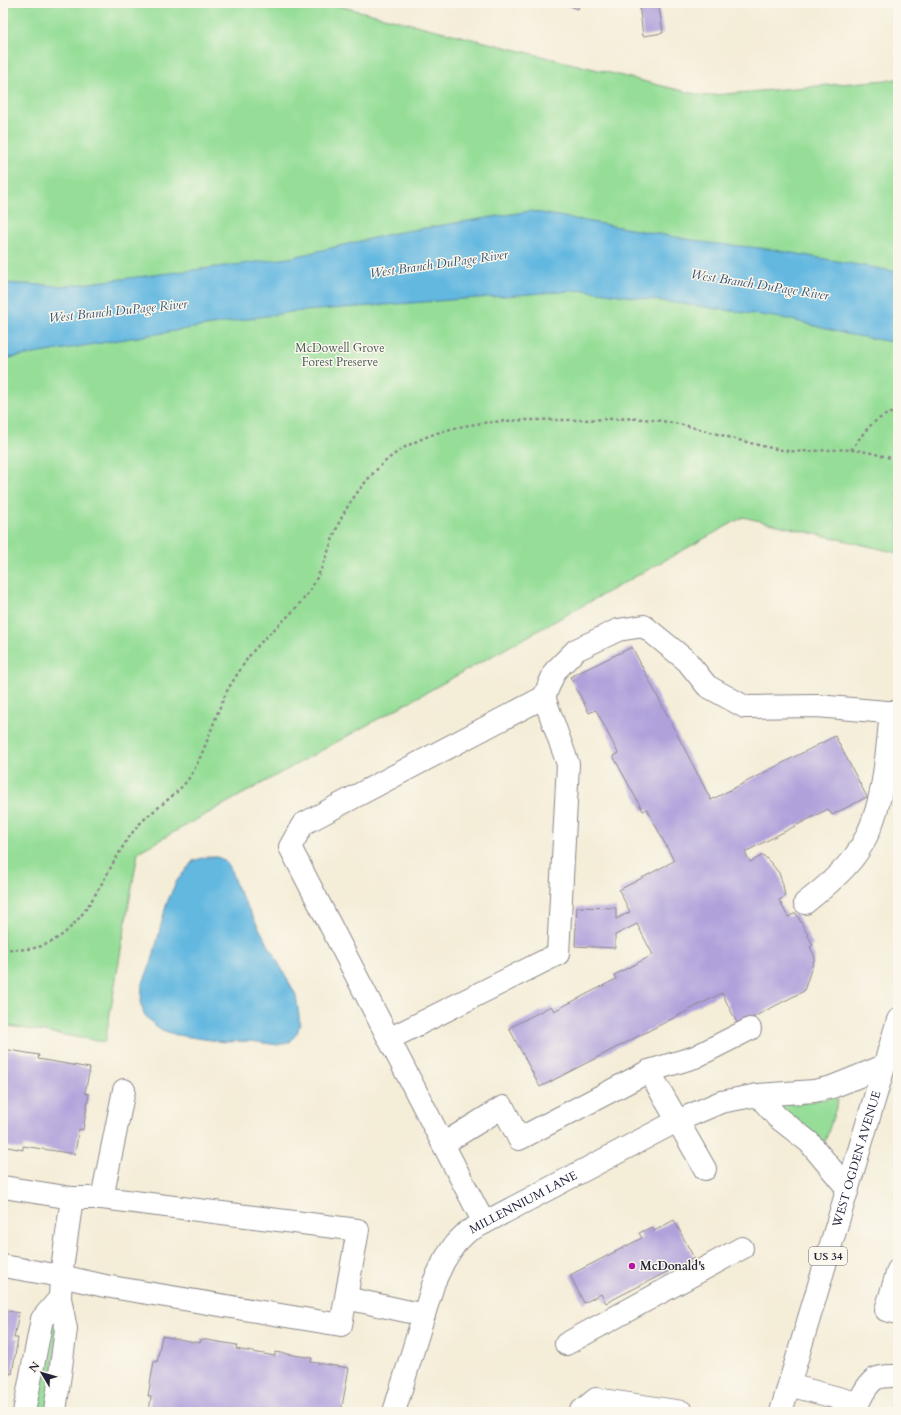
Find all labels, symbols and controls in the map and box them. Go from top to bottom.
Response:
water label: West Branch DuPage River [369,245,510,283]
water label: West Branch DuPage River [690,265,831,305]
water label: West Branch DuPage River [48,295,189,327]
park label: McDowell Grove Forest Preserve [295,340,385,370]
street label: WEST OGDEN AVENUE [828,1089,884,1230]
street label: MILLENNIUM LANE [466,1167,580,1237]
road number: US 34 [809,1247,847,1265]
place label: McDonald's [640,1258,705,1274]
marker: McDonald's [627,1261,637,1271]
north arrow [22,1353,62,1393]
text: N [26,1358,44,1376]

